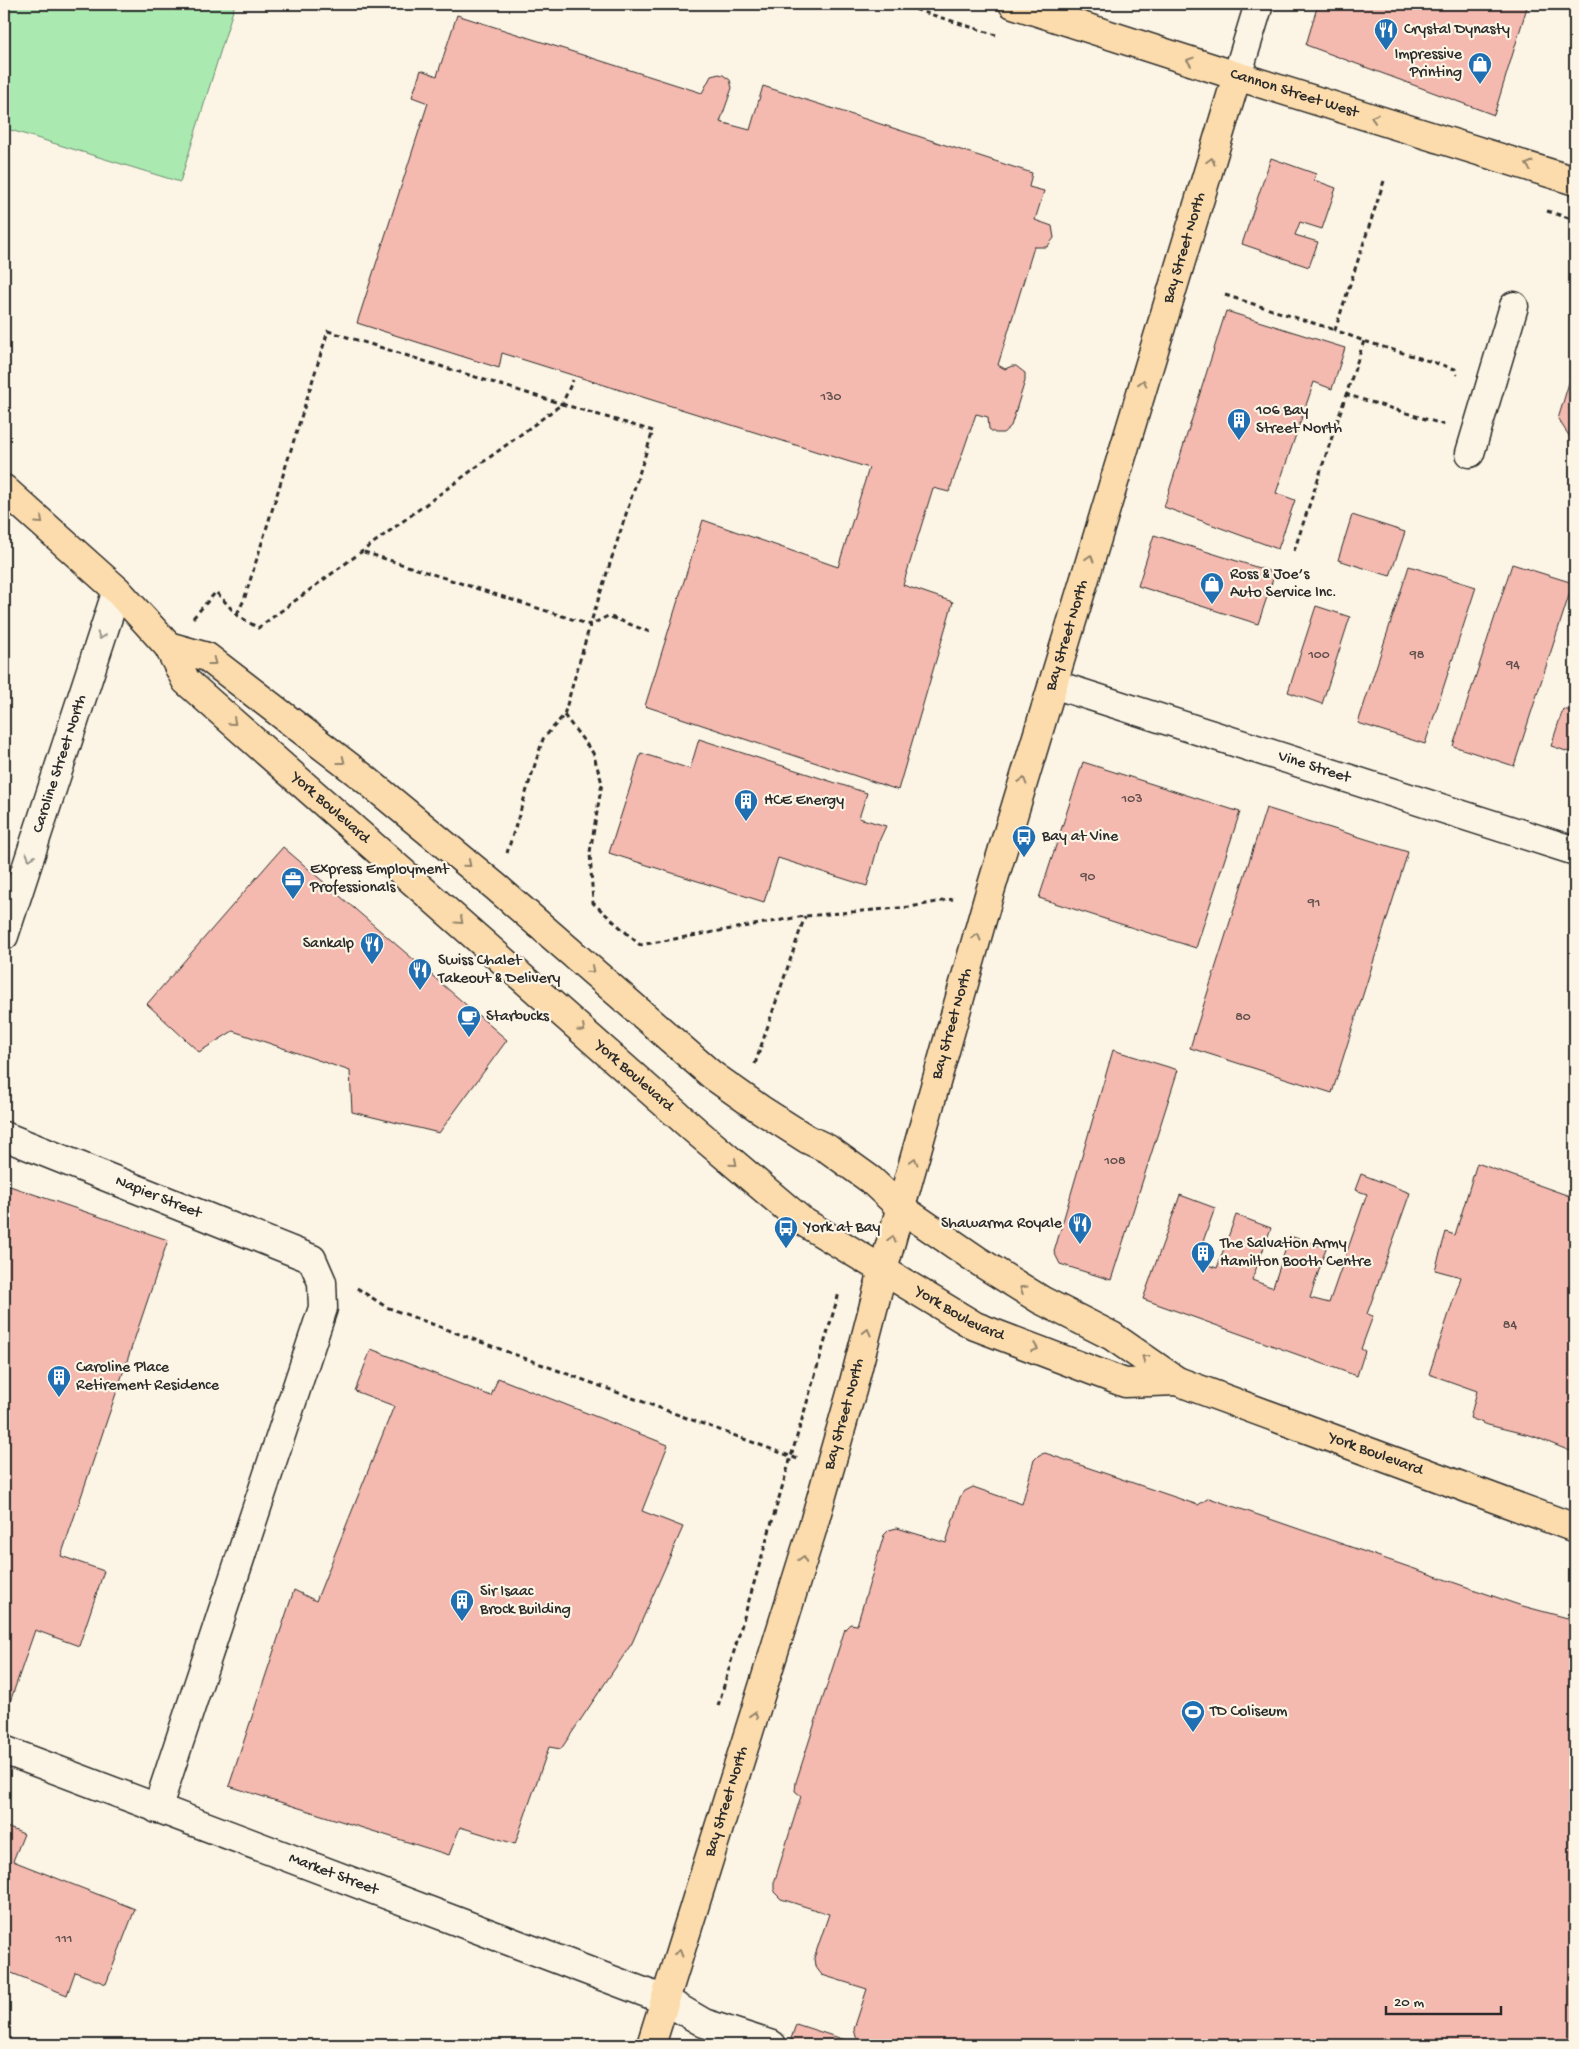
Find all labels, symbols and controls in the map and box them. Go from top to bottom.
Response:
restaurant icon: Crystal Dynasty [1373,17,1399,51]
place label: Crystal Dynasty [1404,21,1510,40]
place label: Impressive Printing [1394,46,1463,83]
shop icon: Impressive Printing [1467,51,1493,85]
one-way arrow [1186,56,1195,66]
street label: Cannon Street West [1227,65,1362,123]
one-way arrow [1370,113,1378,123]
one-way arrow [1205,157,1215,165]
one-way arrow [1525,161,1534,171]
street label: Bay Street North [1159,190,1211,306]
one-way arrow [1137,379,1147,388]
house number: 130 [820,389,841,406]
place label: 106 Bay Street North [1255,402,1342,439]
building icon: 106 Bay Street North [1226,407,1252,441]
one-way arrow [35,516,44,525]
one-way arrow [1085,555,1095,563]
place label: Ross & Joe’s Auto Service Inc. [1230,566,1337,603]
shop icon: Ross & Joe’s Auto Service Inc. [1199,571,1225,605]
street label: Bay Street North [1042,577,1093,694]
one-way arrow [97,632,107,640]
house number: 100 [1307,647,1330,664]
house number: 98 [1409,647,1425,664]
one-way arrow [207,656,217,665]
house number: 94 [1505,657,1520,674]
street label: Caroline Street North [29,692,92,835]
one-way arrow [227,716,236,725]
street label: Vine Street [1275,747,1354,788]
one-way arrow [336,755,346,764]
street label: York Boulevard [285,767,375,849]
one-way arrow [1018,777,1028,786]
building icon: HCE Energy [733,788,759,822]
house number: 103 [1121,791,1142,808]
place label: HCE Energy [764,792,844,811]
bus stop icon: Bay at Vine [1011,824,1037,858]
place label: Bay at Vine [1041,828,1119,847]
one-way arrow [25,853,35,861]
one-way arrow [462,858,471,867]
place label: Express Employment Professionals [309,861,450,898]
office icon: Express Employment Professionals [280,866,306,900]
house number: 90 [1080,869,1096,886]
house number: 91 [1307,895,1320,912]
one-way arrow [454,916,463,925]
restaurant icon: Sankalp [359,931,385,965]
one-way arrow [972,933,982,941]
place label: Sankalp [303,935,354,954]
place label: Swiss Chalet Takeout & Delivery [437,952,560,989]
restaurant icon: Swiss Chalet Takeout & Delivery [407,957,433,991]
one-way arrow [585,965,594,973]
street label: Bay Street North [928,966,977,1083]
cafe icon: Starbucks [456,1004,482,1038]
place label: Starbucks [486,1008,550,1027]
house number: 80 [1235,1009,1251,1026]
one-way arrow [576,1023,585,1032]
street label: York Boulevard [589,1035,679,1117]
house number: 108 [1103,1153,1126,1170]
one-way arrow [909,1157,919,1165]
one-way arrow [729,1158,738,1167]
street label: Napier Street [112,1172,205,1224]
restaurant icon: Shawarma Royale [1067,1211,1093,1245]
bus stop icon: York at Bay [773,1215,799,1249]
place label: Shawarma Royale [941,1215,1063,1234]
place label: York at Bay [802,1219,881,1238]
one-way arrow [886,1234,897,1243]
place label: The Salvation Army Hamilton Booth Centre [1219,1235,1372,1272]
building icon: The Salvation Army Hamilton Booth Centre [1190,1240,1216,1274]
street label: York Boulevard [910,1281,1008,1346]
one-way arrow [1019,1285,1028,1295]
house number: 84 [1503,1317,1518,1334]
one-way arrow [862,1328,872,1336]
one-way arrow [1030,1342,1039,1353]
one-way arrow [1141,1355,1151,1364]
street label: Bay Street North [820,1356,869,1473]
place label: Caroline Place Retirement Residence [76,1359,220,1396]
building icon: Caroline Place Retirement Residence [46,1364,72,1398]
street label: York Boulevard [1324,1428,1427,1481]
one-way arrow [797,1556,807,1564]
place label: Sir Isaac Brock Building [479,1583,571,1620]
building icon: Sir Isaac Brock Building [449,1588,475,1622]
sports icon: TD Coliseum [1180,1699,1206,1733]
place label: TD Coliseum [1209,1703,1288,1722]
one-way arrow [748,1711,758,1719]
street label: Bay Street North [701,1744,753,1860]
street label: Market Street [286,1849,382,1901]
house number: 111 [55,1931,72,1948]
one-way arrow [674,1949,684,1958]
scale bar [1386,1984,1502,2016]
text: 20 m [1394,1994,1424,2012]

